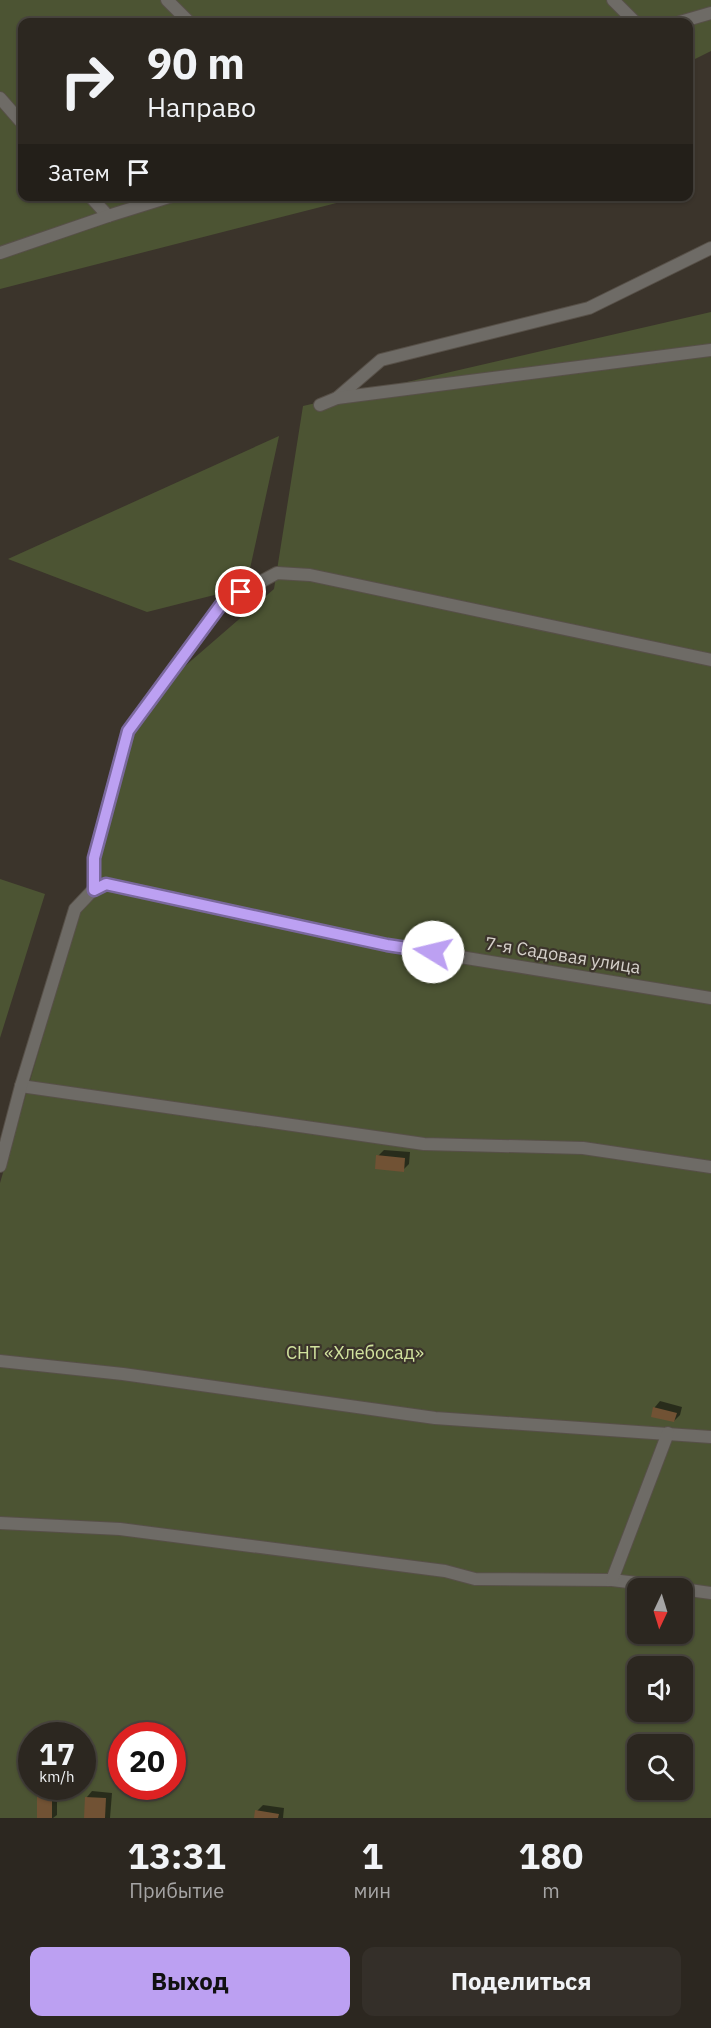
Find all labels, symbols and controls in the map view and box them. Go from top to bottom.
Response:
text: 90 m [147,36,245,91]
icon: right [48,42,126,120]
text: Направо [147,89,256,124]
icon: arrive [122,156,155,189]
text: Затем [48,158,110,187]
pin [215,566,266,617]
icon: arrive [224,575,257,608]
position arrow [401,920,465,984]
street label: 7-я Садовая улица [484,931,643,979]
park label: СНТ «Хлебосад» [286,1341,424,1364]
north arrow [627,1578,693,1644]
map controls [627,1578,693,1800]
button: sound [627,1656,693,1722]
speed limit sign: 20 [108,1722,186,1800]
text: 17 [39,1734,75,1773]
button: search [627,1734,693,1800]
text: km/h [39,1767,75,1786]
text: 13:31 [128,1832,226,1879]
text: 1 [361,1832,383,1879]
text: 180 [519,1832,583,1879]
text: Прибытие [129,1877,224,1904]
text: мин [354,1877,391,1904]
text: m [542,1877,560,1904]
button: Выход [30,1947,350,2016]
button: Поделиться [362,1947,681,2016]

